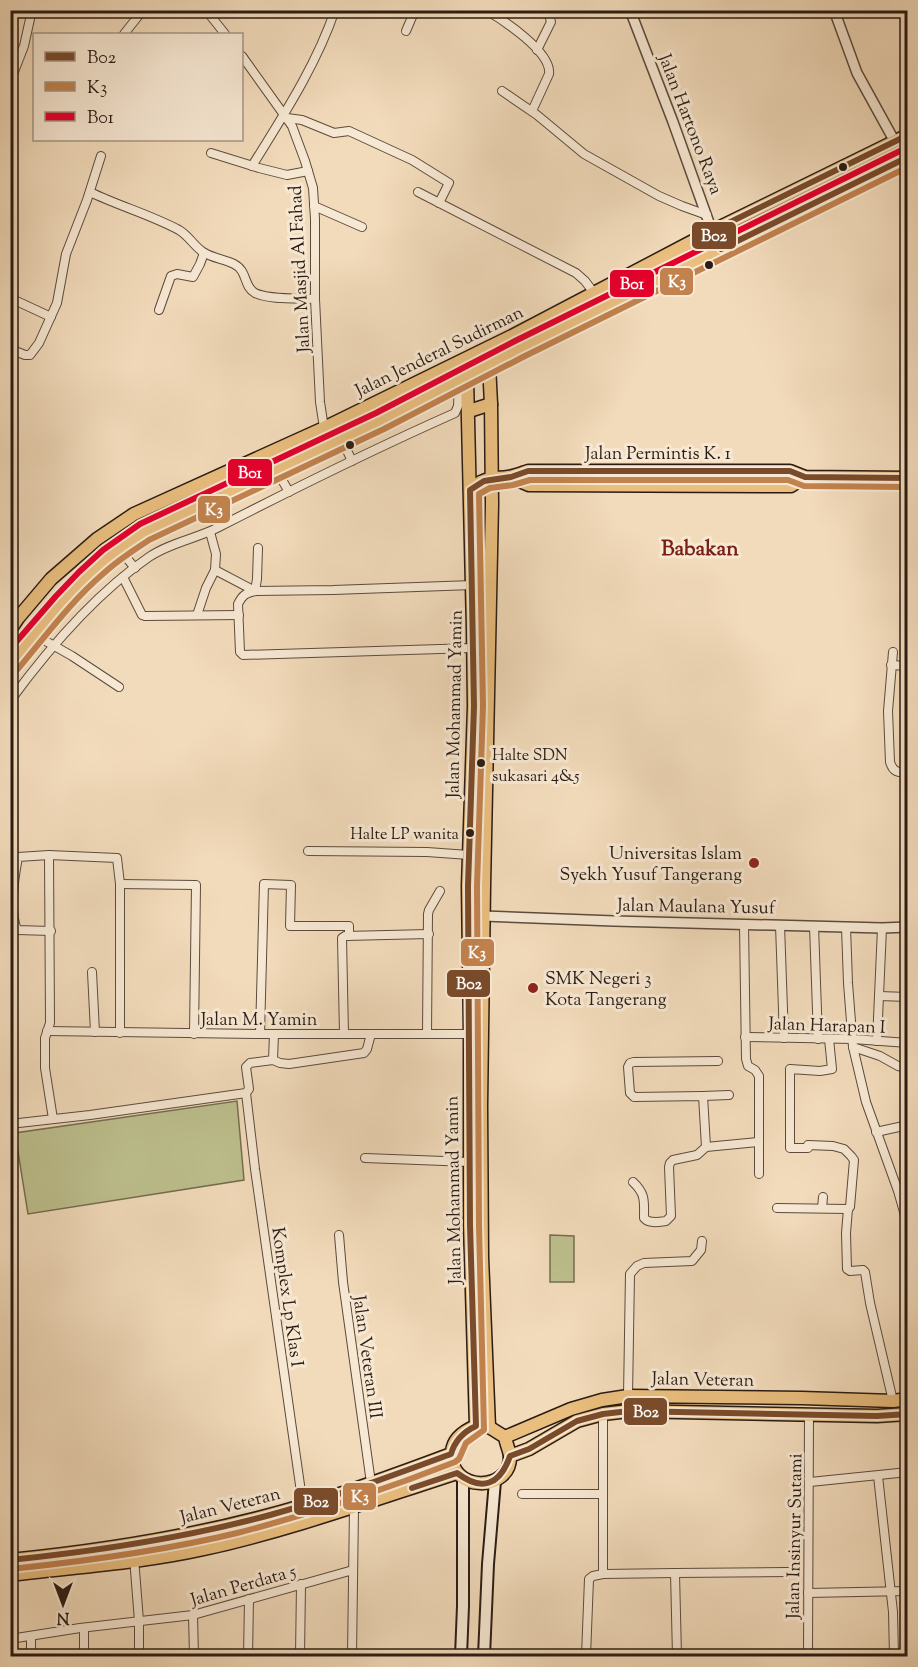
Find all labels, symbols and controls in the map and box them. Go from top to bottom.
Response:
legend [33,33,243,141]
text: B02 [87,46,117,72]
street label: Jalan Hartono Raya [650,50,728,199]
text: K3 [87,76,107,102]
text: B01 [87,106,114,132]
unlabelled marker [837,161,849,173]
street label: Jalan Masjid Al Fahad [284,185,318,354]
line badge: B02 [691,221,737,250]
text: B02 [701,226,727,249]
unlabelled marker [703,259,715,271]
line badge: K3 [659,267,694,296]
line badge: B01 [609,269,655,298]
text: K3 [668,272,687,295]
text: B01 [620,274,644,297]
street label: Jalan Jenderal Sudirman [350,301,529,405]
unlabelled marker [344,439,356,451]
street label: Jalan Permintis K. 1 [584,442,731,468]
line badge: B01 [227,458,273,487]
text: B01 [238,463,262,486]
line badge: K3 [197,495,231,524]
text: K3 [205,500,224,523]
district label: Babakan [661,535,739,565]
street label: Jalan Mohammad Yamin [441,609,471,800]
place label: Halte SDN sukasari 4&5 [492,745,580,789]
marker: Halte SDN sukasari 4&5 [475,757,487,769]
place label: Halte LP wanita [350,824,460,847]
marker: Halte LP wanita [464,827,476,839]
place label: Universitas Islam Syekh Yusuf Tangerang [559,842,742,889]
marker: Universitas Islam Syekh Yusuf Tangerang [747,856,761,870]
street label: Jalan Maulana Yusuf [616,894,776,922]
line badge: K3 [460,938,495,967]
text: K3 [468,943,487,966]
place label: SMK Negeri 3 Kota Tangerang [545,967,667,1014]
line badge: B02 [446,969,491,998]
text: B02 [456,974,482,997]
marker: SMK Negeri 3 Kota Tangerang [526,981,540,995]
street label: Jalan M. Yamin [200,1008,318,1034]
street label: Jalan Harapan I [767,1012,886,1042]
street label: Jalan Mohammad Yamin [440,1095,470,1285]
street label: Komplex Lp Klas I [263,1226,309,1369]
street label: Jalan Veteran III [344,1293,388,1421]
street label: Jalan Veteran [650,1367,755,1395]
line badge: B02 [623,1397,668,1426]
text: B02 [633,1402,659,1425]
street label: Jalan Insinyur Sutami [782,1453,810,1620]
street label: Jalan Veteran [177,1482,284,1532]
line badge: K3 [342,1482,377,1511]
line badge: B02 [293,1487,339,1516]
text: K3 [351,1487,370,1510]
text: B02 [303,1492,329,1515]
street label: Jalan Perdata 5 [187,1559,299,1615]
north arrow [33,1574,93,1634]
text: N [56,1605,69,1628]

